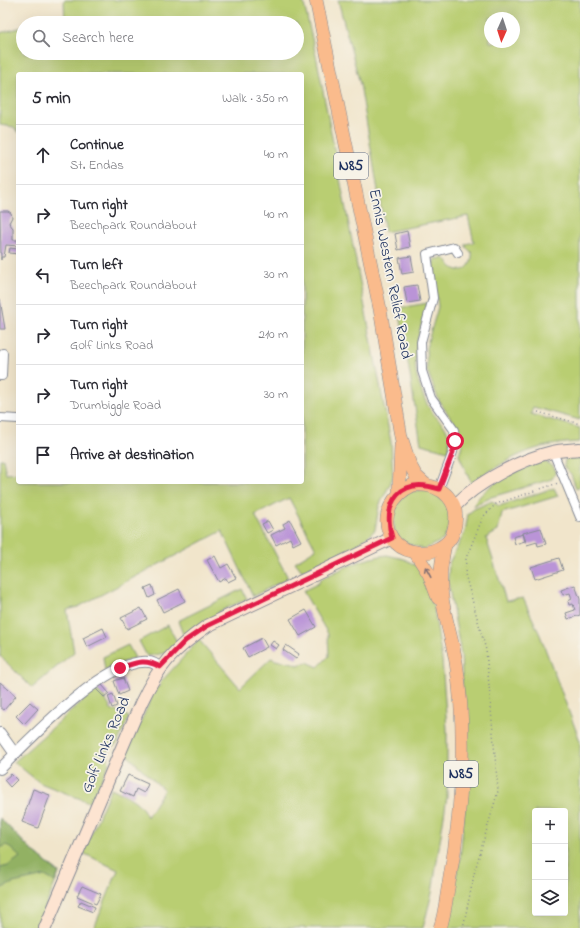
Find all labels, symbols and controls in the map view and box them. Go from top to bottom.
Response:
north arrow [484,12,520,48]
search box [16,16,304,60]
icon: search [30,27,52,49]
text: Search here [62,27,134,49]
text: 5 min [32,86,71,111]
text: Walk · 350 m [222,89,288,108]
text: Continue [70,134,124,156]
icon: ahead [32,144,54,166]
text: 40 m [264,145,288,164]
road number: N85 [334,153,368,179]
text: St. Endas [70,156,124,175]
street label: Ennis Western Relief Road [362,187,418,361]
text: Turn right [70,194,128,216]
icon: right [32,204,54,226]
text: 40 m [264,205,288,224]
text: Beechpark Roundabout [70,216,197,235]
text: Turn left [70,254,123,276]
icon: left [32,264,54,286]
text: 30 m [264,265,288,284]
text: Beechpark Roundabout [70,276,197,295]
text: Turn right [70,314,128,336]
icon: right [32,324,54,346]
text: 210 m [258,325,288,344]
text: Golf Links Road [70,336,153,355]
text: Turn right [70,374,128,396]
icon: right [32,384,54,406]
text: 30 m [264,385,288,404]
text: Drumbiggle Road [70,396,161,415]
route start [446,432,464,450]
icon: arrive [32,444,54,466]
text: Arrive at destination [70,444,194,466]
one-way arrow [423,567,431,579]
route end [111,659,129,677]
street label: Golf Links Road [75,693,137,797]
road number: N85 [444,761,478,787]
map controls [532,808,568,916]
button: + [532,808,568,844]
button: − [532,844,568,880]
button: layers [532,880,568,916]

